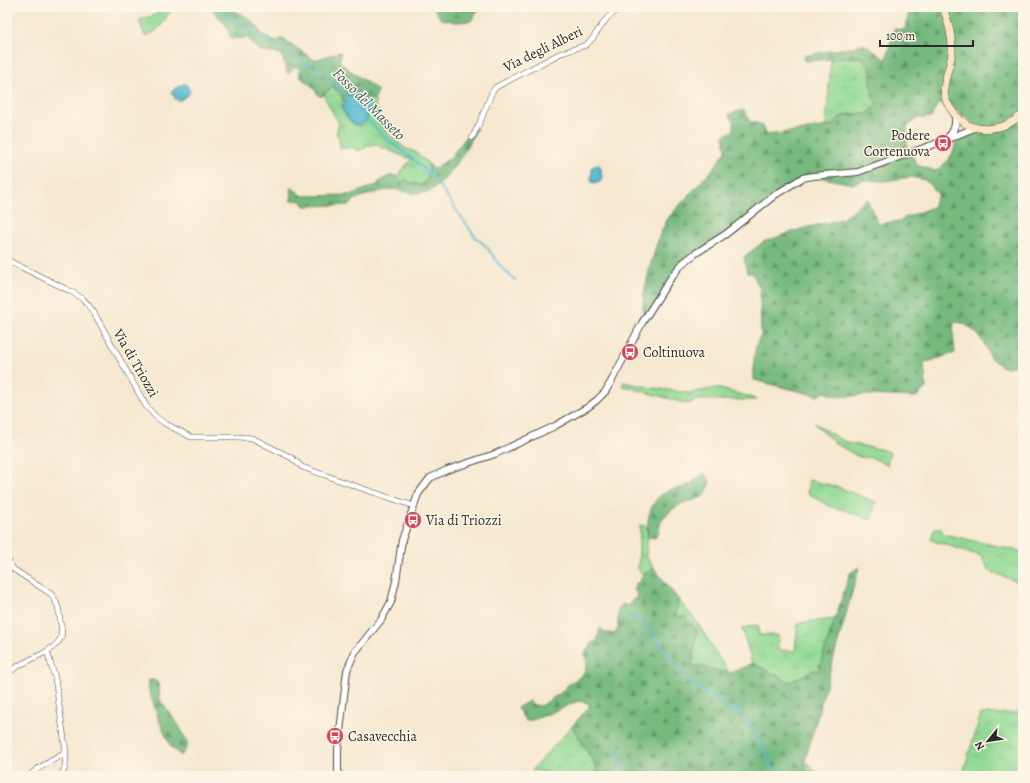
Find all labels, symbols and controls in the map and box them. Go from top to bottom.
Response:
street label: Via degli Alberi [499,22,586,77]
scale bar [880,22,973,48]
text: 100 m [886,28,915,44]
water label: Fosso del Masseto [328,63,410,145]
place label: Podere Cortenuova [864,126,930,161]
bus stop icon: Podere Cortenuova [933,133,953,153]
street label: Via di Triozzi [108,325,163,401]
bus stop icon: Coltinuova [620,342,640,362]
place label: Coltinuova [643,343,705,362]
bus stop icon: Via di Triozzi [403,510,423,530]
place label: Via di Triozzi [425,511,502,530]
north arrow [968,721,1008,761]
bus stop icon: Casavecchia [325,726,345,746]
place label: Casavecchia [348,727,418,746]
text: N [971,739,988,753]

